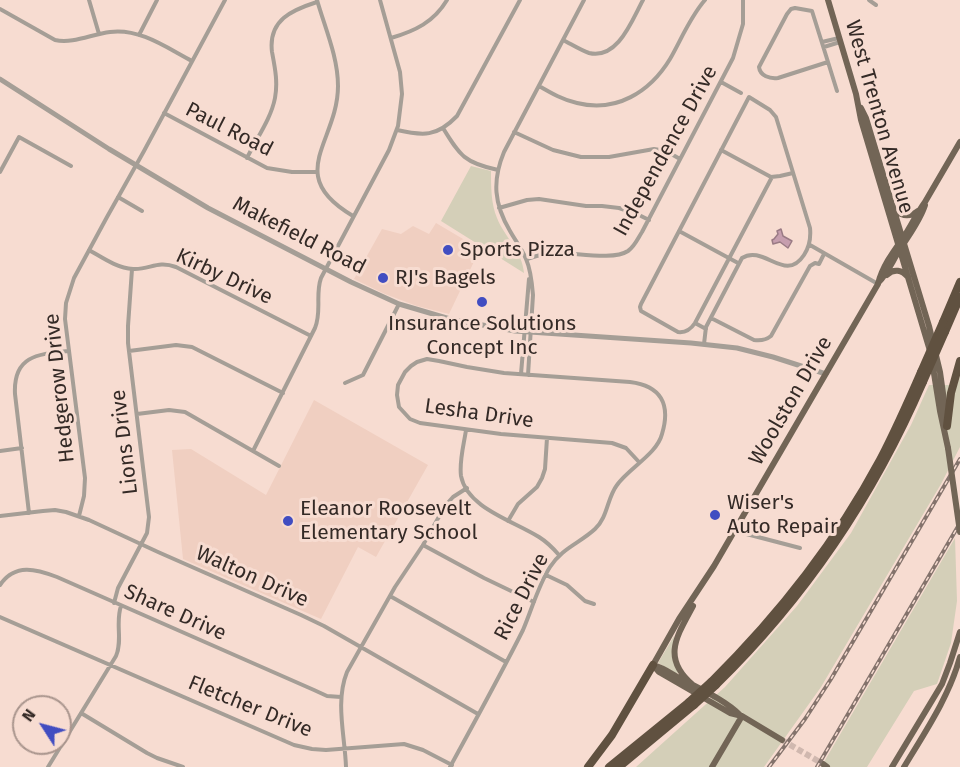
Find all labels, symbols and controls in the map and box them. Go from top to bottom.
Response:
street label: West Trenton Avenue [839,17,919,217]
street label: Independence Drive [609,61,723,241]
street label: Paul Road [181,97,277,163]
street label: Makefield Road [228,192,370,280]
place label: Sports Pizza [460,237,575,263]
marker: Sports Pizza [441,243,455,257]
street label: Kirby Drive [172,244,276,310]
place label: RJ's Bagels [395,265,496,291]
marker: RJ's Bagels [376,271,390,285]
marker: Insurance Solutions Concept Inc [475,295,489,309]
place label: Insurance Solutions Concept Inc [388,311,576,361]
street label: Hedgerow Drive [40,312,80,464]
street label: Woolston Drive [744,332,838,470]
street label: Lions Drive [106,388,144,496]
street label: Lesha Drive [423,394,535,434]
place label: Wiser's Auto Repair [727,490,838,540]
place label: Eleanor Roosevelt Elementary School [300,496,478,546]
marker: Wiser's Auto Repair [708,508,722,522]
marker: Eleanor Roosevelt Elementary School [281,514,295,528]
street label: Walton Drive [192,541,312,613]
street label: Rice Drive [489,549,555,645]
street label: Share Drive [120,579,230,647]
street label: Fletcher Drive [184,671,316,743]
north arrow [12,695,72,755]
text: N [18,705,39,725]

